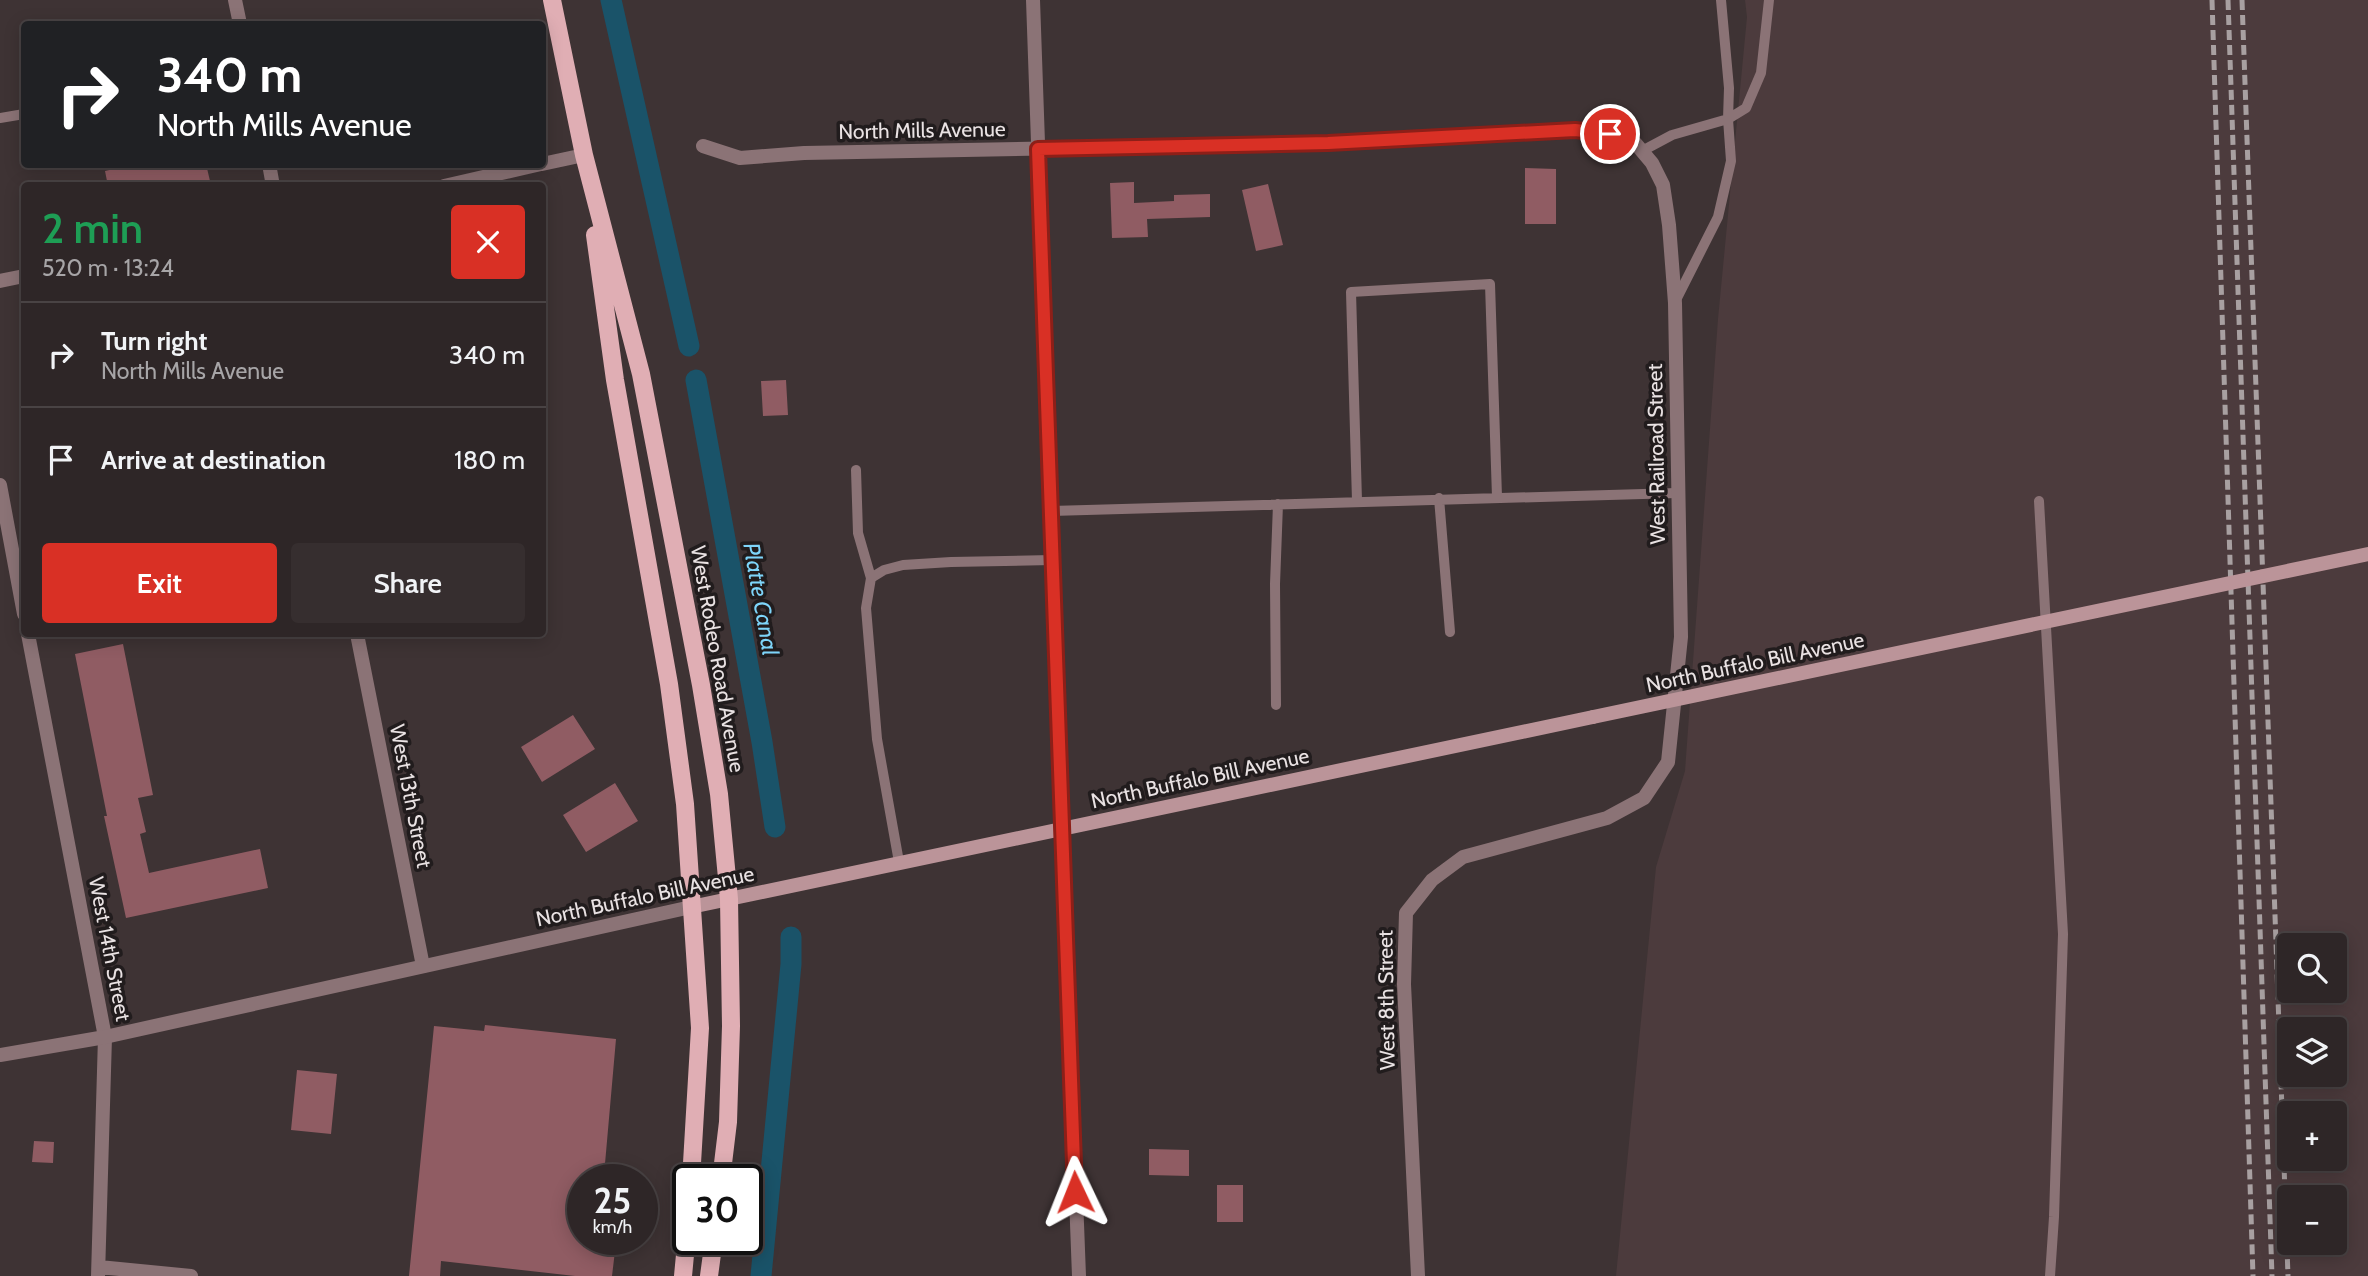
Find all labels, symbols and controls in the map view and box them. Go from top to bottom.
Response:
text: 340 m [157,45,302,104]
icon: right [42,49,133,140]
pin [1580,104,1640,164]
text: North Mills Avenue [157,105,412,144]
icon: arrive [1591,115,1629,153]
street label: North Mills Avenue [838,116,1006,144]
text: 2 min [42,202,143,254]
button: close [451,205,525,279]
text: 520 m · 13:24 [42,254,174,282]
text: Turn right [101,325,207,357]
icon: right [42,336,80,374]
text: 340 m [449,339,525,371]
text: North Mills Avenue [101,357,284,385]
street label: West Railroad Street [1642,363,1670,545]
icon: arrive [42,441,80,479]
text: Arrive at destination [101,444,326,476]
text: 180 m [454,444,525,476]
water label: Platte Canal [737,540,785,658]
button: Exit [42,543,277,623]
button: Share [291,543,525,623]
street label: West Rodeo Road Avenue [686,544,750,774]
street label: North Buffalo Bill Avenue [1644,627,1867,697]
street label: West 13th Street [385,722,437,870]
street label: North Buffalo Bill Avenue [1089,743,1312,813]
street label: North Buffalo Bill Avenue [534,861,757,931]
street label: West 14th Street [84,875,136,1023]
street label: West 8th Street [1372,930,1400,1070]
map controls [2277,933,2347,1255]
button: search [2277,933,2347,1003]
button: layers [2277,1017,2347,1087]
button: + [2277,1101,2347,1171]
position arrow [1038,1155,1112,1229]
speed limit sign: 30 [672,1164,763,1255]
text: 25 [594,1179,631,1222]
button: − [2277,1185,2347,1255]
text: km/h [593,1216,632,1238]

